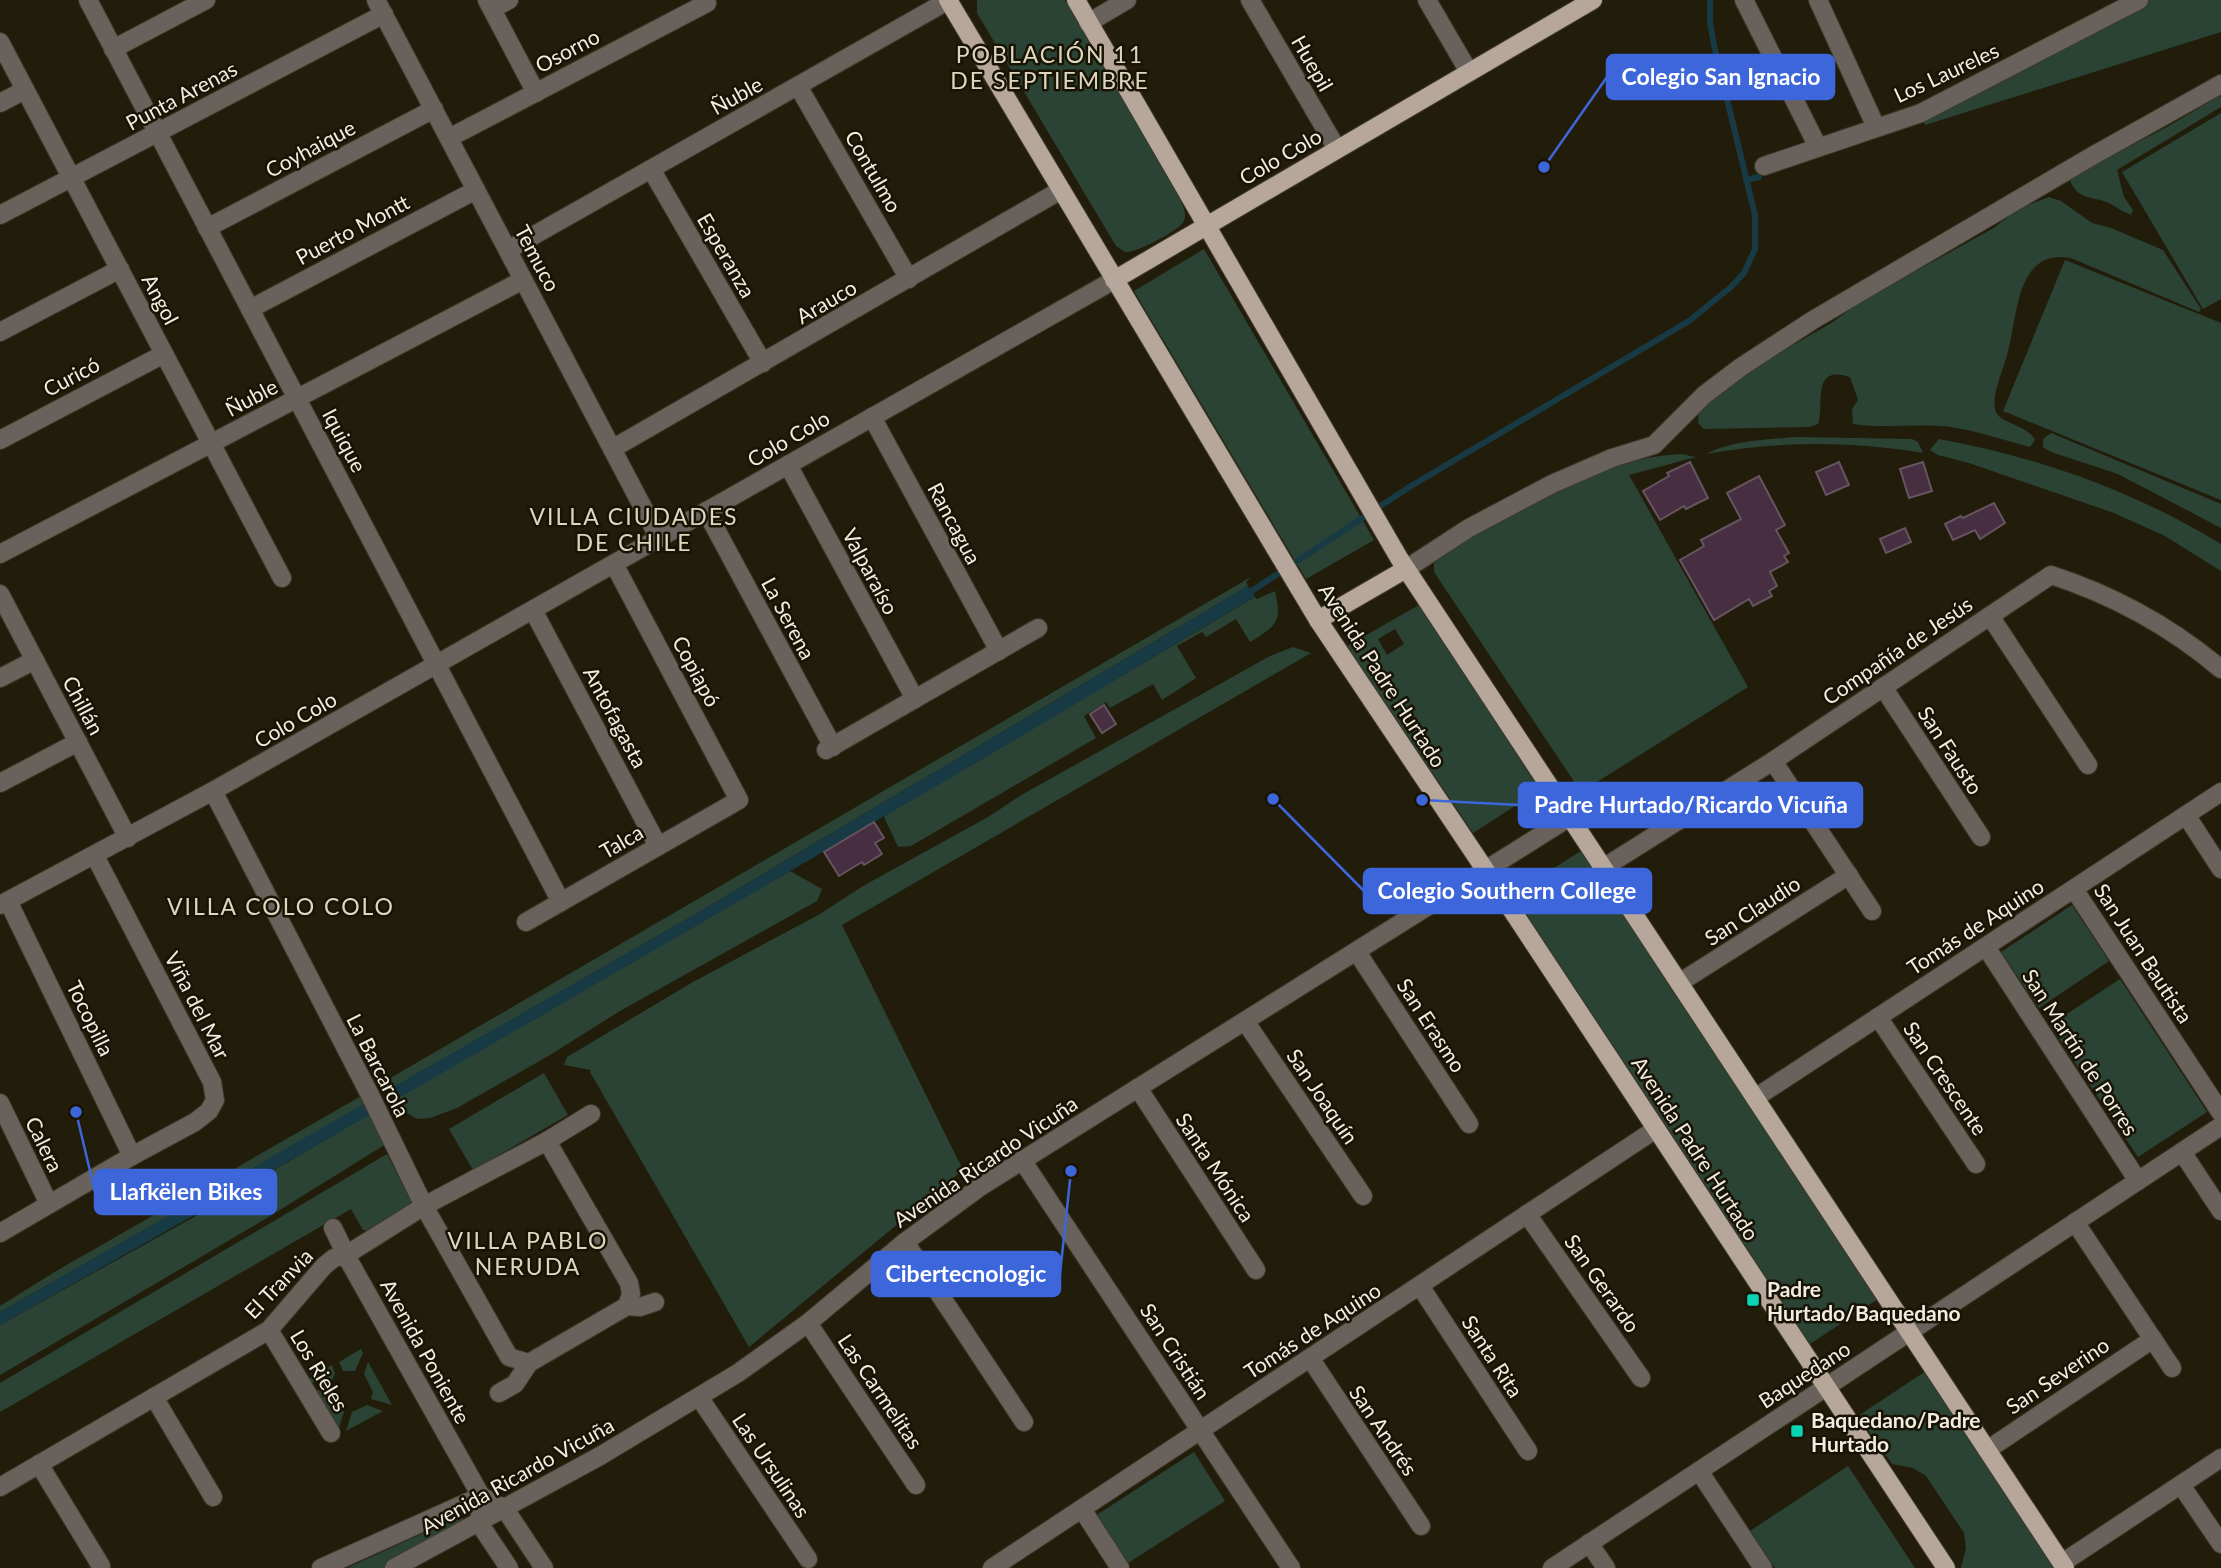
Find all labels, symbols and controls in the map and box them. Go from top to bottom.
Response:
street label: Osorno [531,23,603,77]
street label: Huepil [1287,31,1339,95]
street label: Los Laureles [1890,37,2002,107]
district label: POBLACIÓN 11 DE SEPTIEMBRE [950,40,1150,94]
street label: Punta Arenas [121,55,241,135]
callout: Colegio San Ignacio [1607,55,1834,99]
text: Colegio San Ignacio [1621,62,1821,90]
street label: Ñuble [706,71,766,119]
street label: Coyhaique [261,114,359,182]
street label: Colo Colo [1235,122,1326,189]
street label: Contulmo [841,125,908,217]
street label: Puerto Montt [291,188,413,269]
street label: Esperanza [693,208,761,302]
street label: Temuco [510,220,566,296]
street label: Angol [137,270,185,328]
street label: Arauco [791,274,861,328]
street label: Curicó [39,351,103,401]
street label: Ñuble [221,373,281,421]
street label: Iquique [318,404,372,476]
street label: Colo Colo [743,404,834,471]
street label: Rancagua [923,478,987,568]
district label: VILLA CIUDADES DE CHILE [530,502,738,556]
street label: Valparaíso [838,524,904,619]
street label: La Serena [757,573,821,663]
street label: Avenida Padre Hurtado [1314,578,1452,772]
street label: Compañía de Jesús [1818,591,1976,709]
street label: Copiapó [668,631,726,711]
street label: Antofagasta [579,662,653,772]
street label: Chillán [58,671,110,739]
street label: Colo Colo [250,685,341,752]
street label: San Fausto [1913,701,1989,799]
callout: Padre Hurtado/Ricardo Vicuña [1519,783,1862,827]
text: Padre Hurtado/Ricardo Vicuña [1534,790,1848,818]
street label: Talca [595,819,647,863]
callout: Colegio Southern College [1364,869,1651,913]
street label: San Claudio [1700,870,1804,950]
street label: Tomás de Aquino [1902,873,2048,979]
text: Colegio Southern College [1378,876,1636,904]
street label: San Juan Bautista [2090,878,2198,1028]
district label: VILLA COLO COLO [167,892,395,920]
street label: Viña del Mar [160,947,236,1063]
street label: San Martín de Porres [2018,964,2144,1140]
street label: San Erasmo [1392,973,1472,1077]
street label: Tocopilla [62,976,120,1060]
street label: La Barcarola [342,1009,416,1121]
street label: San Crescente [1899,1017,1993,1139]
street label: San Joaquín [1282,1044,1364,1148]
street label: Avenida Padre Hurtado [1627,1051,1765,1245]
street label: Avenida Ricardo Vicuña [888,1090,1082,1232]
street label: Santa Mónica [1172,1108,1260,1226]
street label: Calera [21,1112,69,1176]
callout: Llafkëlen Bikes [95,1170,276,1214]
text: Llafkëlen Bikes [110,1177,262,1205]
district label: VILLA PABLO NERUDA [448,1226,608,1280]
street label: San Gerardo [1560,1229,1646,1337]
street label: El Tranvia [239,1243,317,1323]
callout: Cibertecnologic [872,1252,1060,1296]
text: Cibertecnologic [886,1259,1046,1287]
street label: Avenida Poniente [376,1274,476,1428]
place label: Padre Hurtado/Baquedano [1767,1276,1961,1325]
street label: Tomás de Aquino [1239,1277,1385,1383]
marker: Padre Hurtado/Baquedano [1745,1292,1761,1308]
street label: San Cristián [1136,1298,1216,1404]
street label: Santa Rita [1457,1310,1529,1402]
street label: Los Rieles [286,1325,354,1415]
street label: Las Carmelitas [833,1329,929,1453]
street label: San Severino [2001,1331,2113,1419]
street label: Baquedano [1753,1335,1855,1413]
street label: San Andrés [1345,1380,1423,1480]
place label: Baquedano/Padre Hurtado [1811,1407,1981,1456]
street label: Las Ursulinas [728,1408,816,1522]
street label: Avenida Ricardo Vicuña [416,1412,618,1538]
marker: Baquedano/Padre Hurtado [1789,1423,1805,1439]

